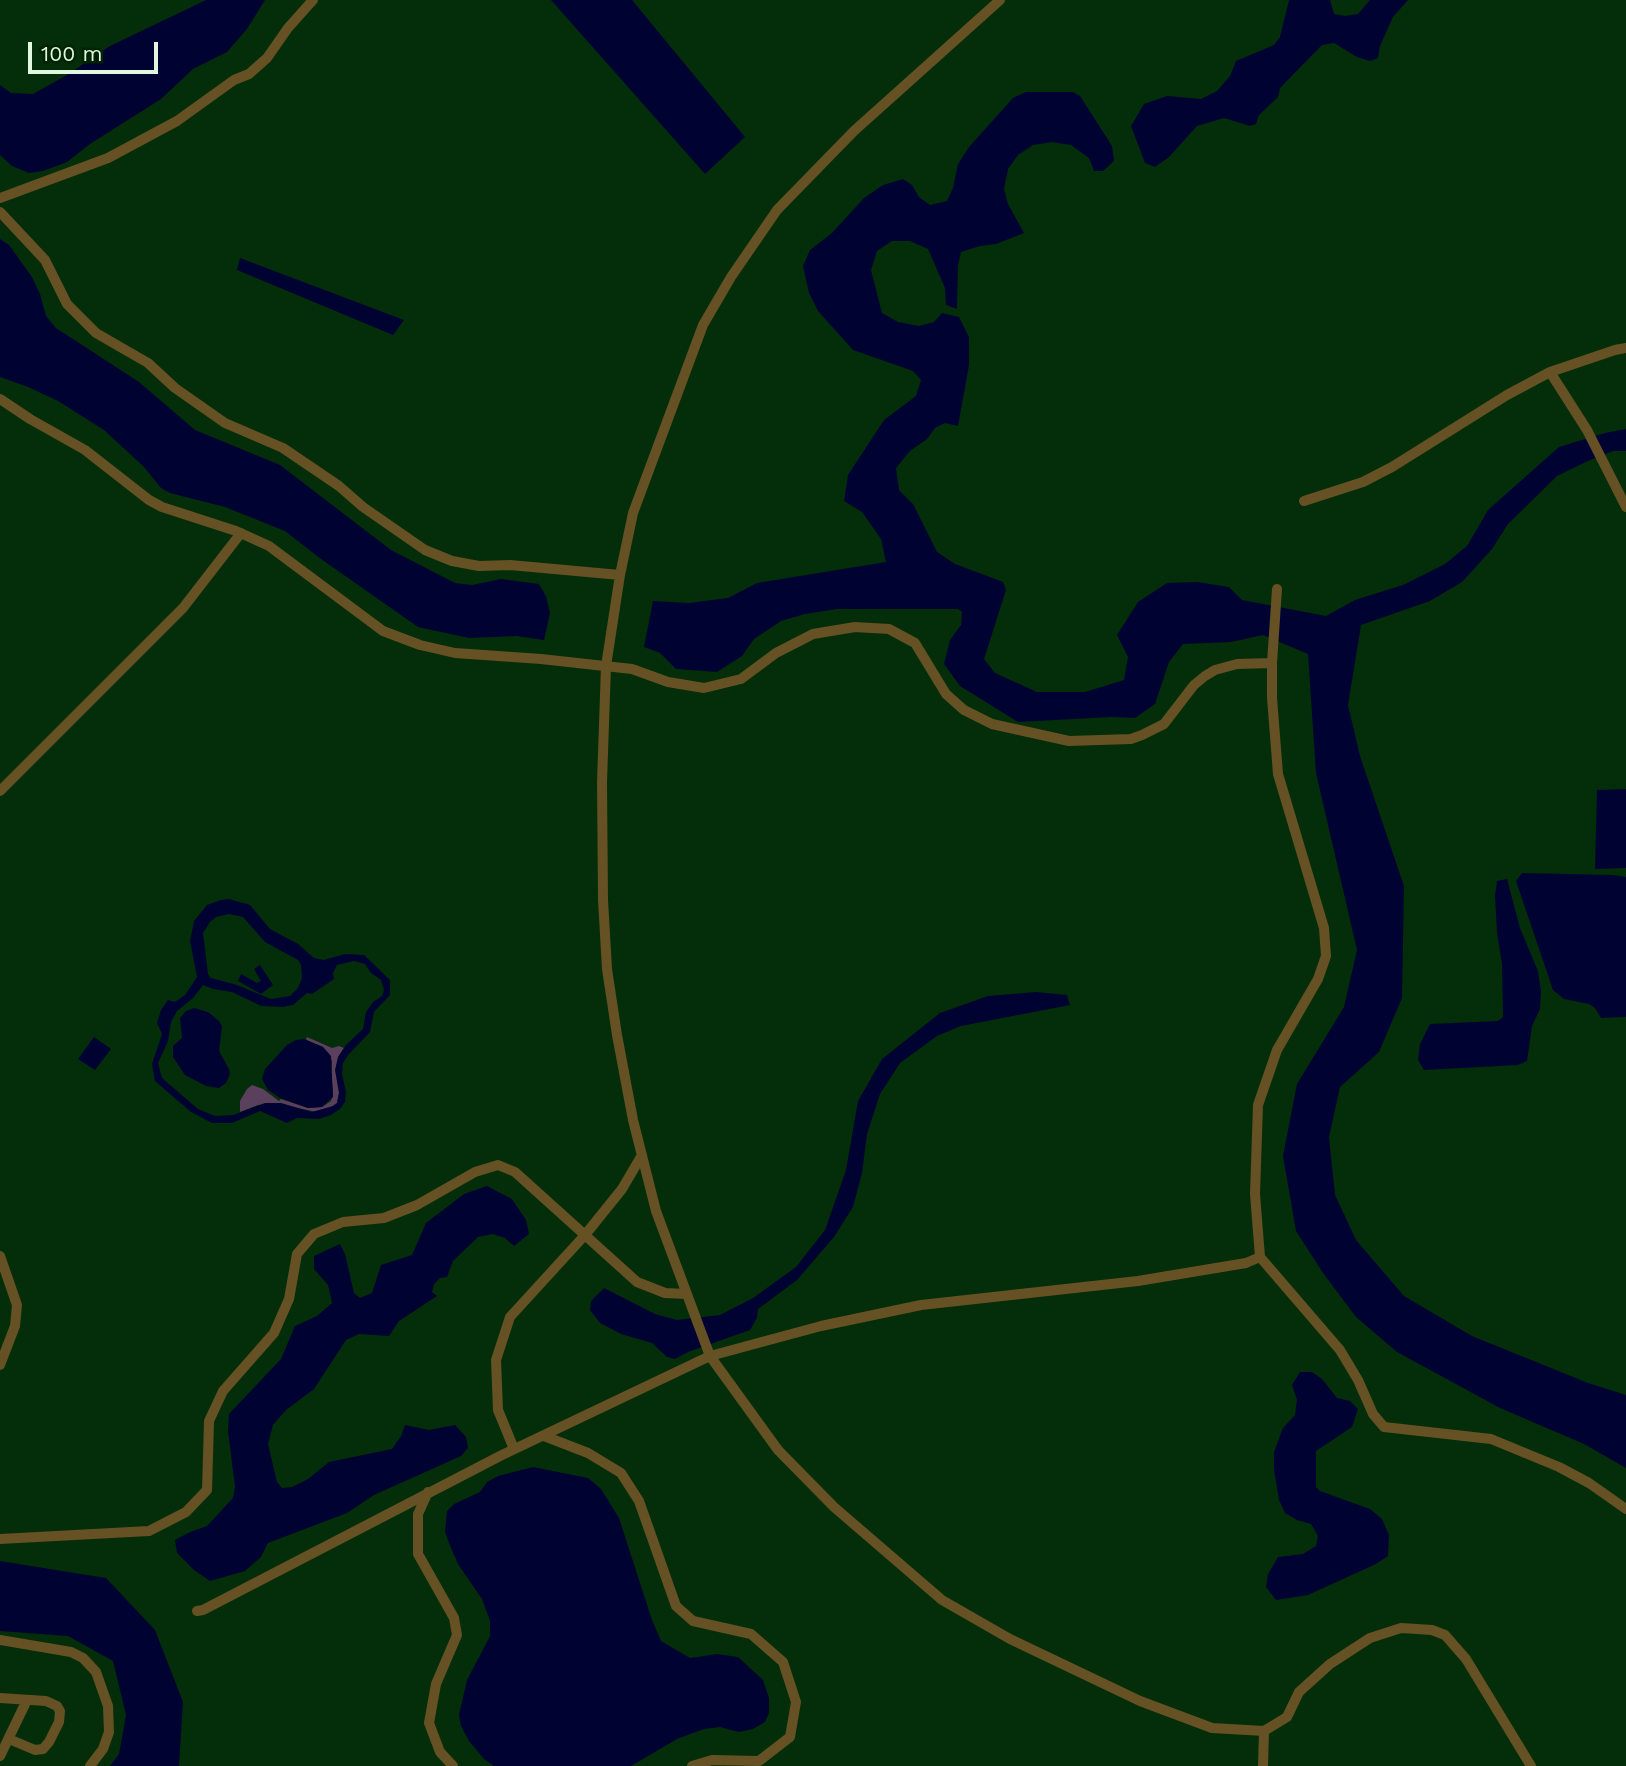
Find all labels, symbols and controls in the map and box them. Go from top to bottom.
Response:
scale bar [32,28,161,72]
text: 100 m [41,41,103,66]

